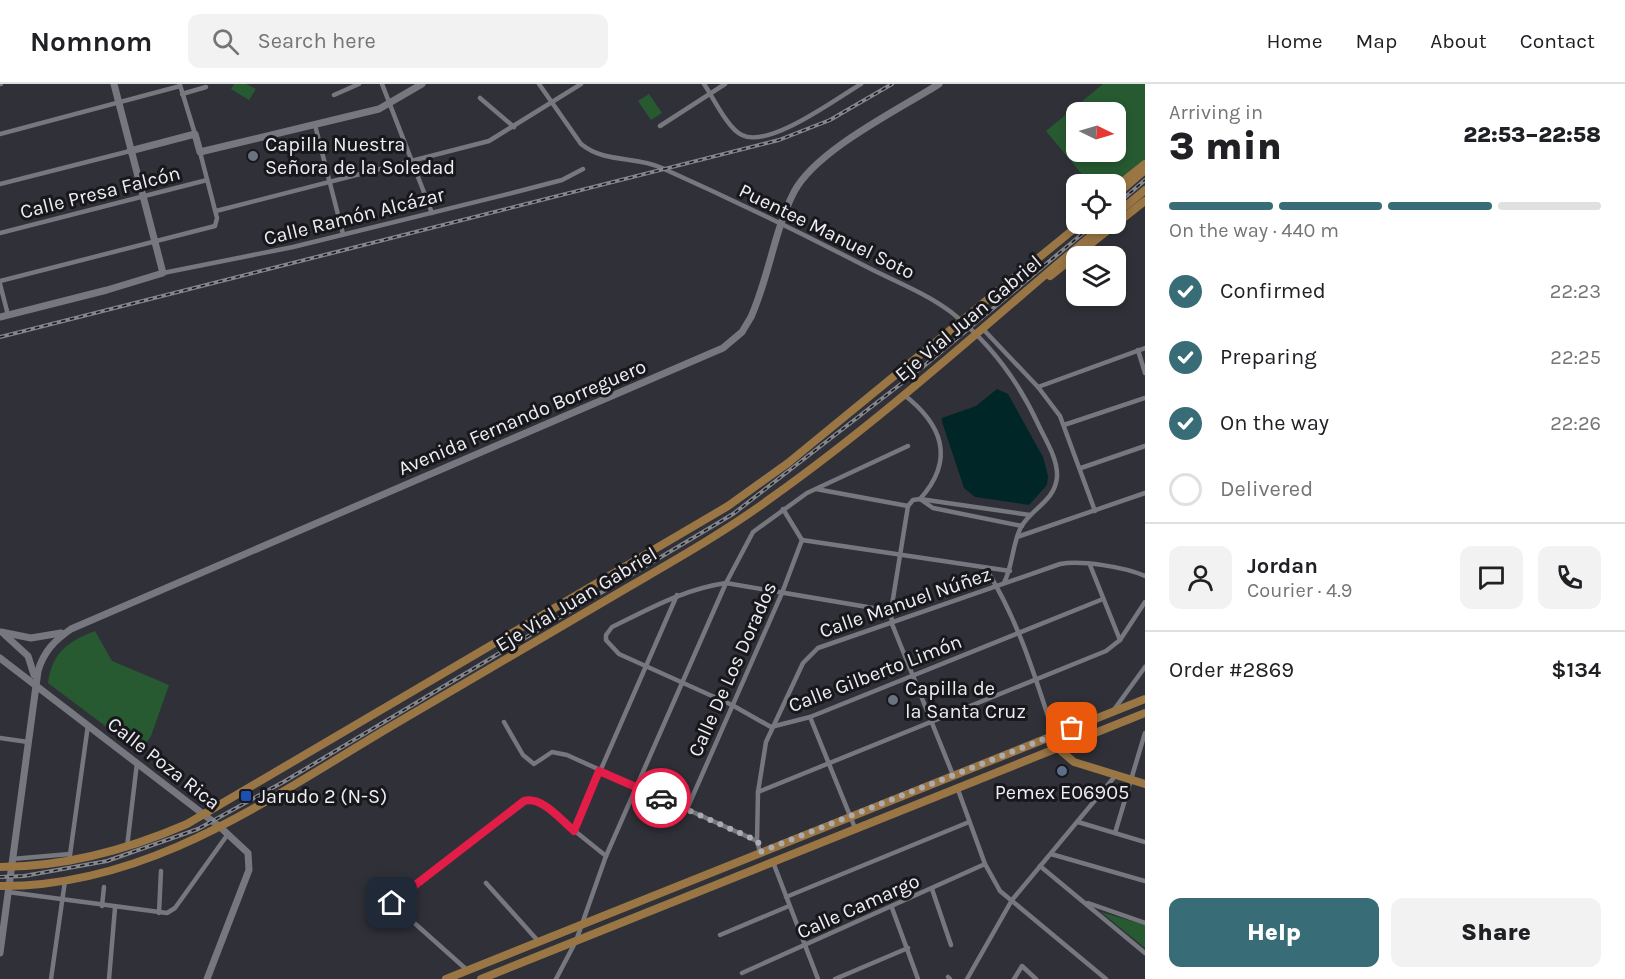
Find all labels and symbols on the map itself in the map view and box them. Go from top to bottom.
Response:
north arrow [1066,102,1126,162]
place label: Capilla Nuestra Señora de la Soledad [265,133,455,179]
marker: Capilla Nuestra Señora de la Soledad [246,149,260,163]
street label: Calle Presa Falcón [18,161,183,224]
street label: Puentee Manuel Soto [735,179,918,284]
street label: Calle Ramón Alcázar [261,183,448,250]
street label: Eje Vial Juan Gabriel [890,250,1046,386]
street label: Avenida Fernando Borreguero [395,355,650,480]
street label: Eje Vial Juan Gabriel [492,542,661,657]
street label: Calle Manuel Núñez [816,562,994,643]
street label: Calle De Los Dorados [684,578,781,760]
street label: Calle Gilberto Limón [785,630,965,717]
place label: Capilla de la Santa Cruz [905,677,1026,723]
marker: Capilla de la Santa Cruz [886,693,900,707]
pin [1046,702,1097,753]
street label: Calle Poza Rica [103,712,224,814]
marker: Pemex E06905 [1055,764,1069,778]
courier [631,768,691,828]
place label: Pemex E06905 [995,781,1129,804]
place label: Jarudo 2 (N-S) [258,785,387,808]
marker: Jarudo 2 (N-S) [239,789,253,803]
street label: Calle Camargo [793,869,923,944]
pin [366,877,417,928]

